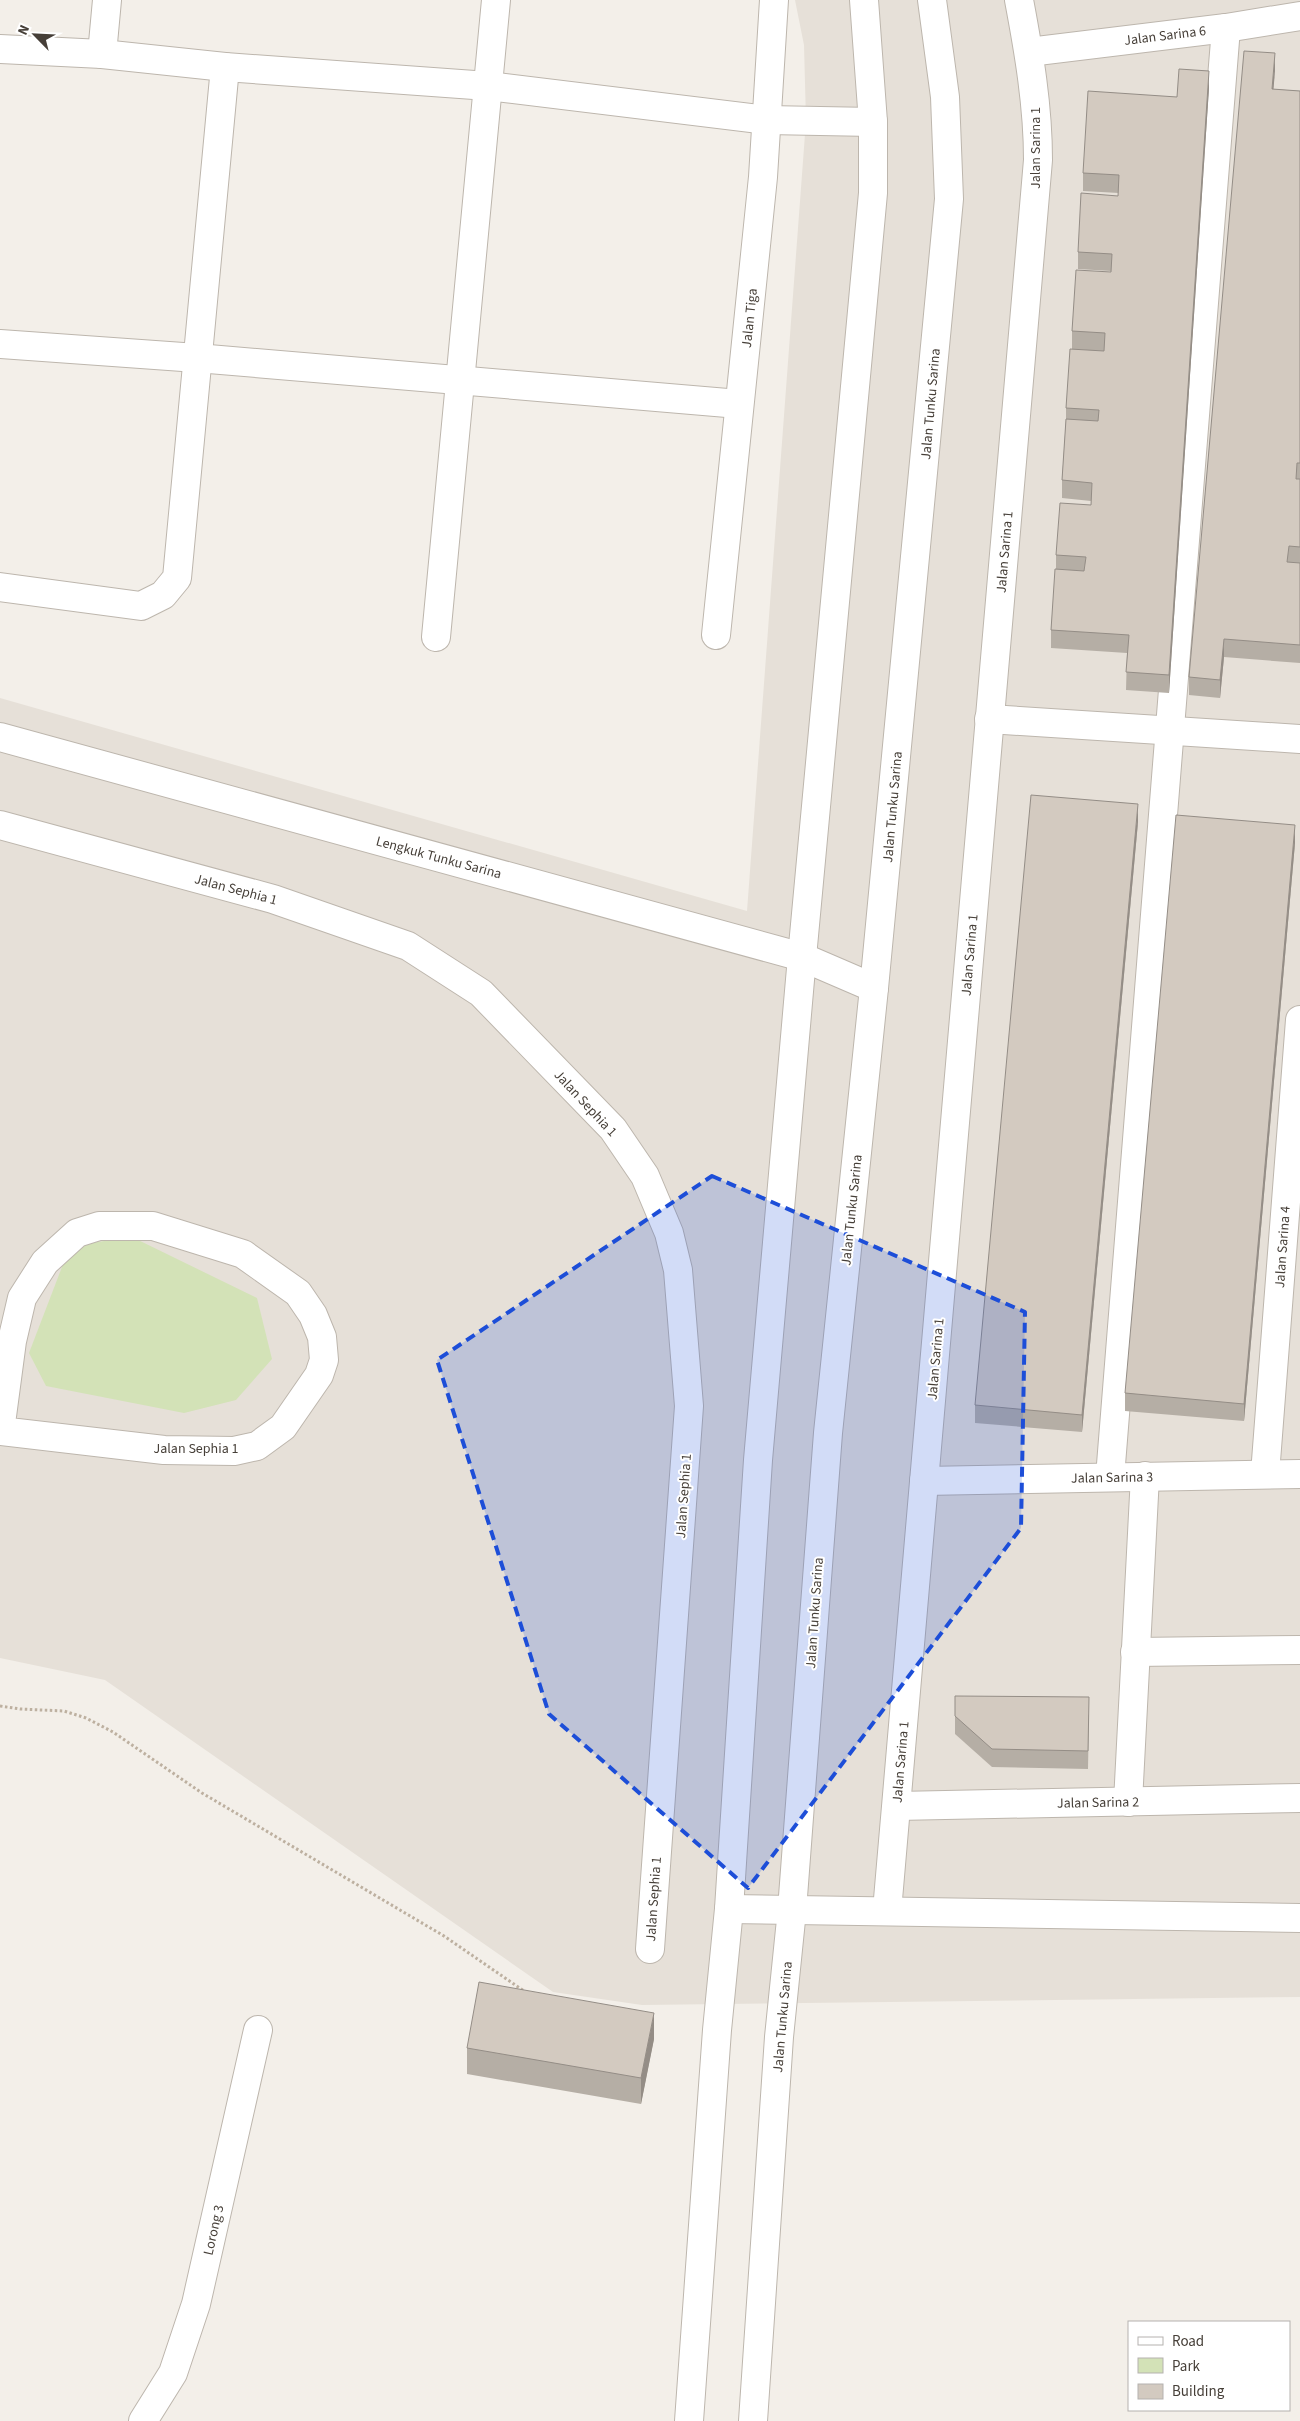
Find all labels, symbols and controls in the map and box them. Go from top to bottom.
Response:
north arrow [10,10,60,60]
street label: Jalan Sarina 6 [1123,21,1207,51]
text: N [13,22,35,38]
street label: Jalan Sarina 1 [1026,107,1046,189]
street label: Jalan Tiga [737,287,763,349]
street label: Jalan Tunku Sarina [916,348,946,461]
street label: Jalan Sarina 1 [991,510,1019,594]
street label: Jalan Tunku Sarina [878,751,908,864]
street label: Lengkuk Tunku Sarina [374,832,504,884]
street label: Jalan Sephia 1 [192,869,279,911]
street label: Jalan Sarina 1 [956,913,984,997]
street label: Jalan Sephia 1 [549,1066,622,1142]
street label: Jalan Tunku Sarina [836,1154,868,1267]
street label: Jalan Sarina 4 [1270,1205,1296,1289]
street label: Jalan Sarina 1 [922,1317,950,1401]
street label: Jalan Sephia 1 [154,1439,238,1459]
street label: Jalan Sephia 1 [671,1453,697,1539]
street label: Jalan Sarina 3 [1071,1467,1153,1489]
street label: Jalan Tunku Sarina [801,1557,829,1669]
street label: Jalan Sarina 1 [887,1720,915,1804]
street label: Jalan Sarina 2 [1057,1792,1139,1814]
street label: Jalan Sephia 1 [641,1856,667,1942]
street label: Jalan Tunku Sarina [768,1961,798,2074]
street label: Lorong 3 [198,2203,229,2257]
legend [1128,2321,1290,2411]
text: Road [1172,2331,1204,2352]
text: Park [1172,2356,1201,2377]
text: Building [1172,2381,1225,2402]

